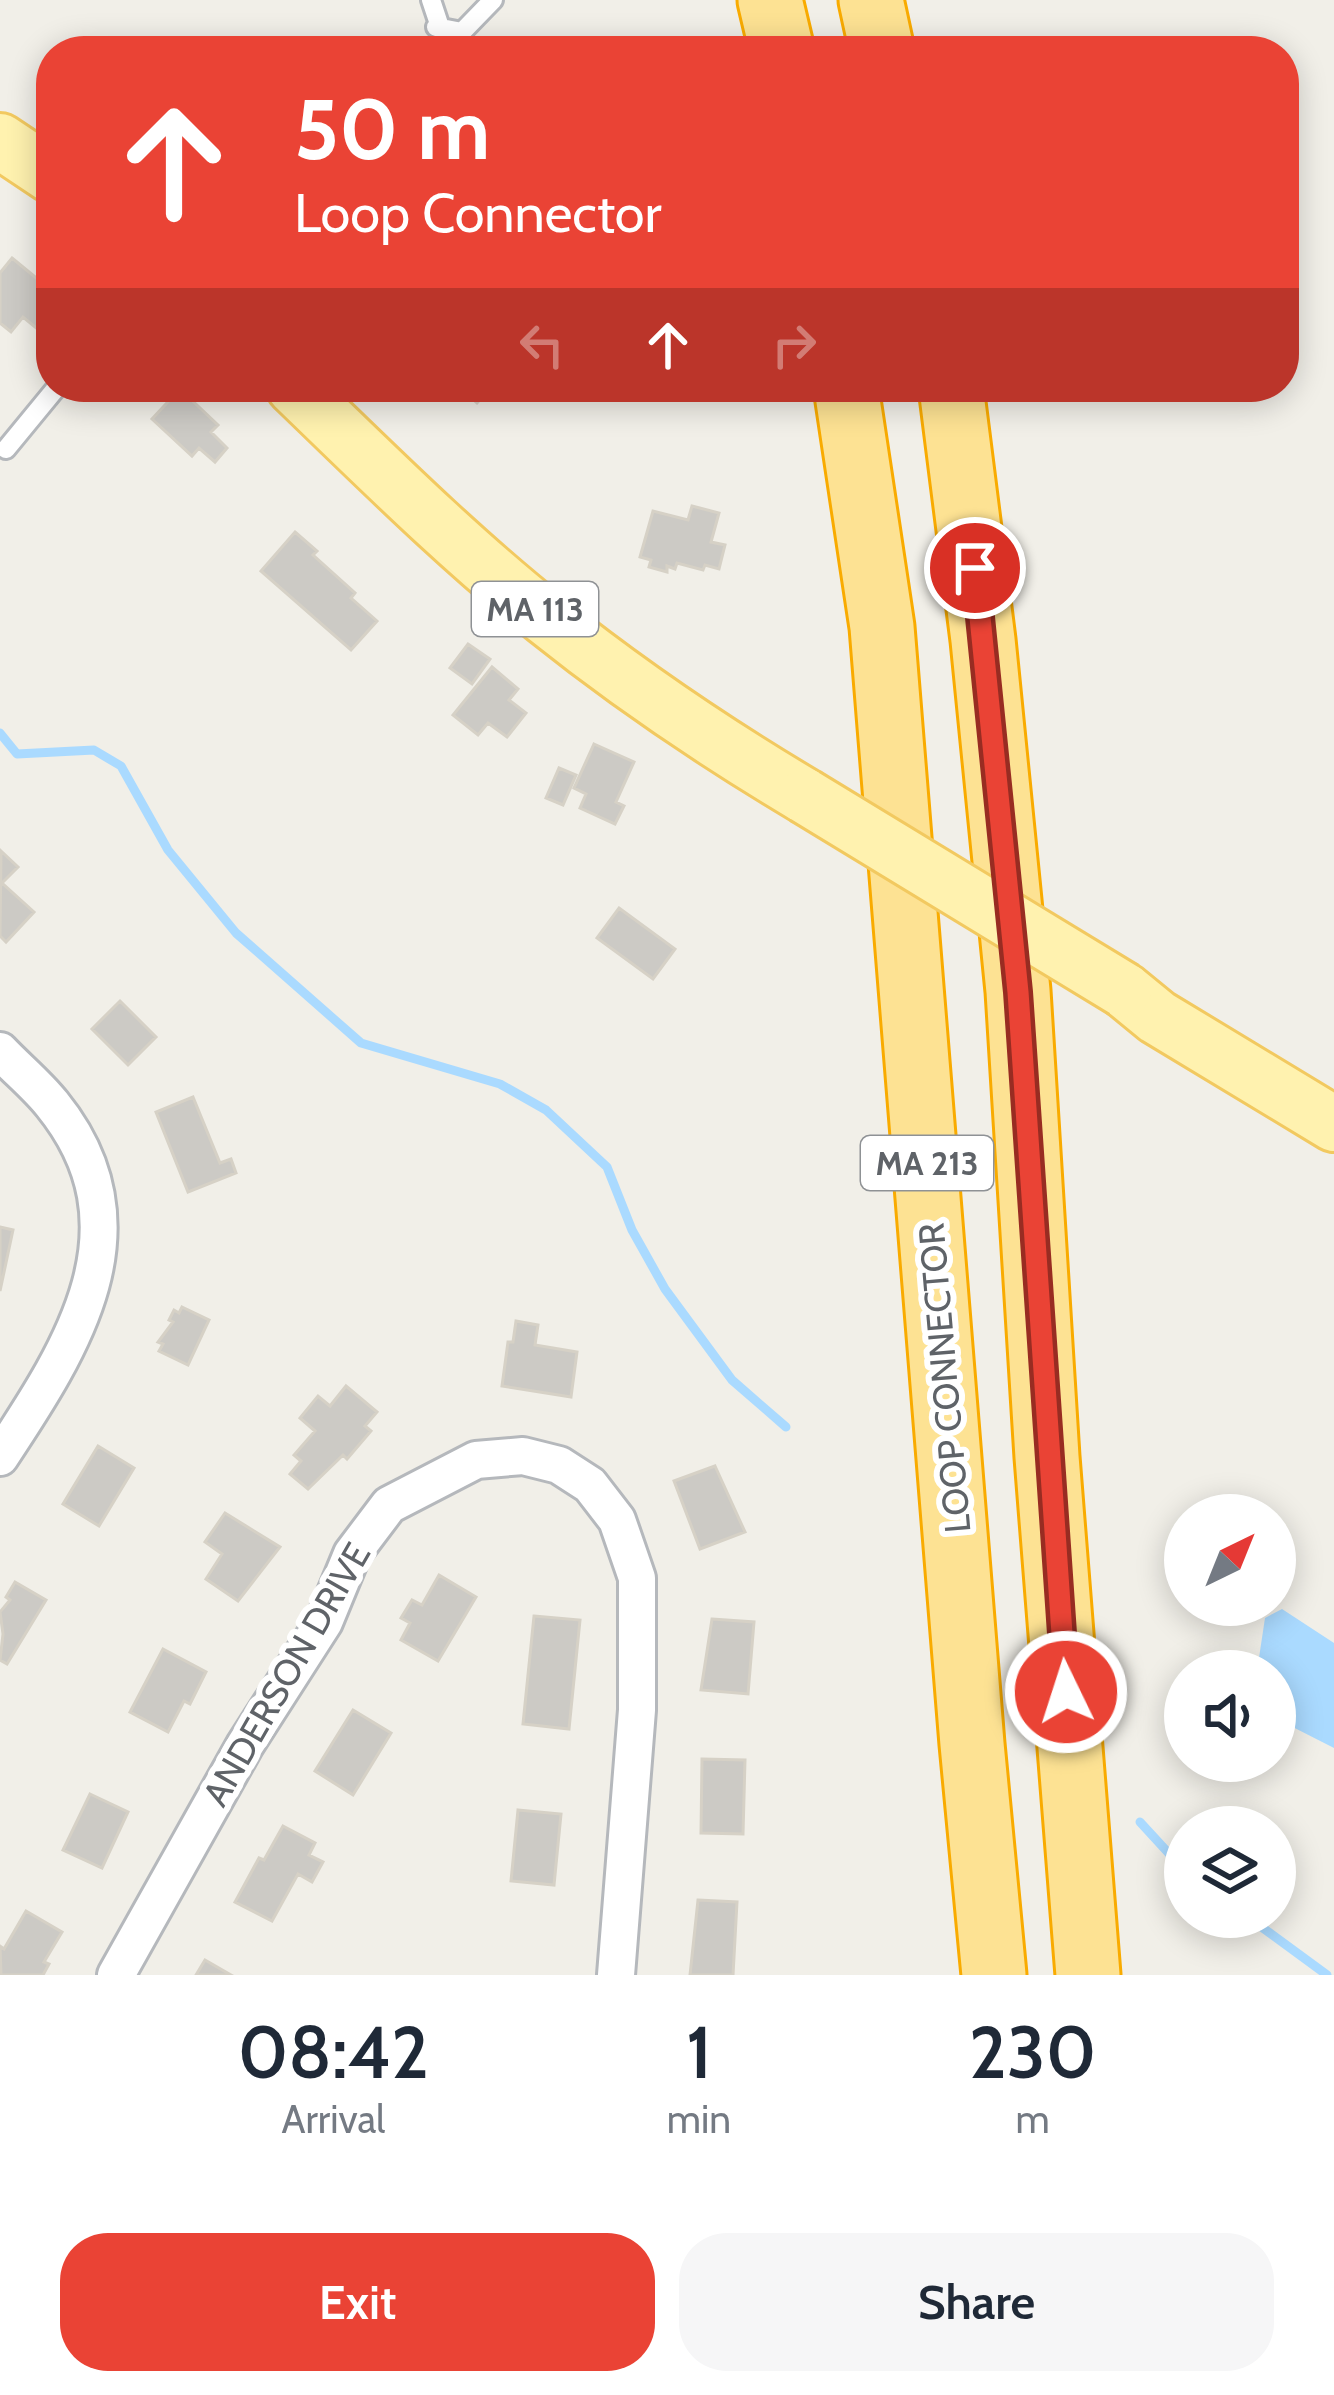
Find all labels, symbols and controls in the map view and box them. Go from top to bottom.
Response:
text: 50 m [294,78,490,180]
icon: ahead [96,84,252,240]
text: Loop Connector [294,180,662,246]
icon: left [509,312,575,378]
icon: ahead [635,312,701,378]
icon: right [761,312,827,378]
pin [924,517,1026,619]
icon: arrive [942,535,1008,601]
road number: MA 113 [472,582,598,636]
road number: MA 213 [861,1136,993,1190]
street label: LOOP CONNECTOR [909,1221,979,1535]
north arrow [1164,1494,1296,1626]
map controls [1164,1494,1296,1938]
street label: ANDERSON DRIVE [193,1535,379,1813]
position arrow [1003,1629,1129,1755]
button: sound [1164,1650,1296,1782]
button: layers [1164,1806,1296,1938]
text: 08:42 [238,2009,429,2096]
text: 1 [686,2009,712,2096]
text: 230 [969,2009,1096,2096]
text: Arrival [281,2095,385,2143]
text: min [667,2095,731,2143]
text: m [1015,2095,1050,2143]
button: Exit [60,2233,655,2371]
button: Share [679,2233,1274,2371]

